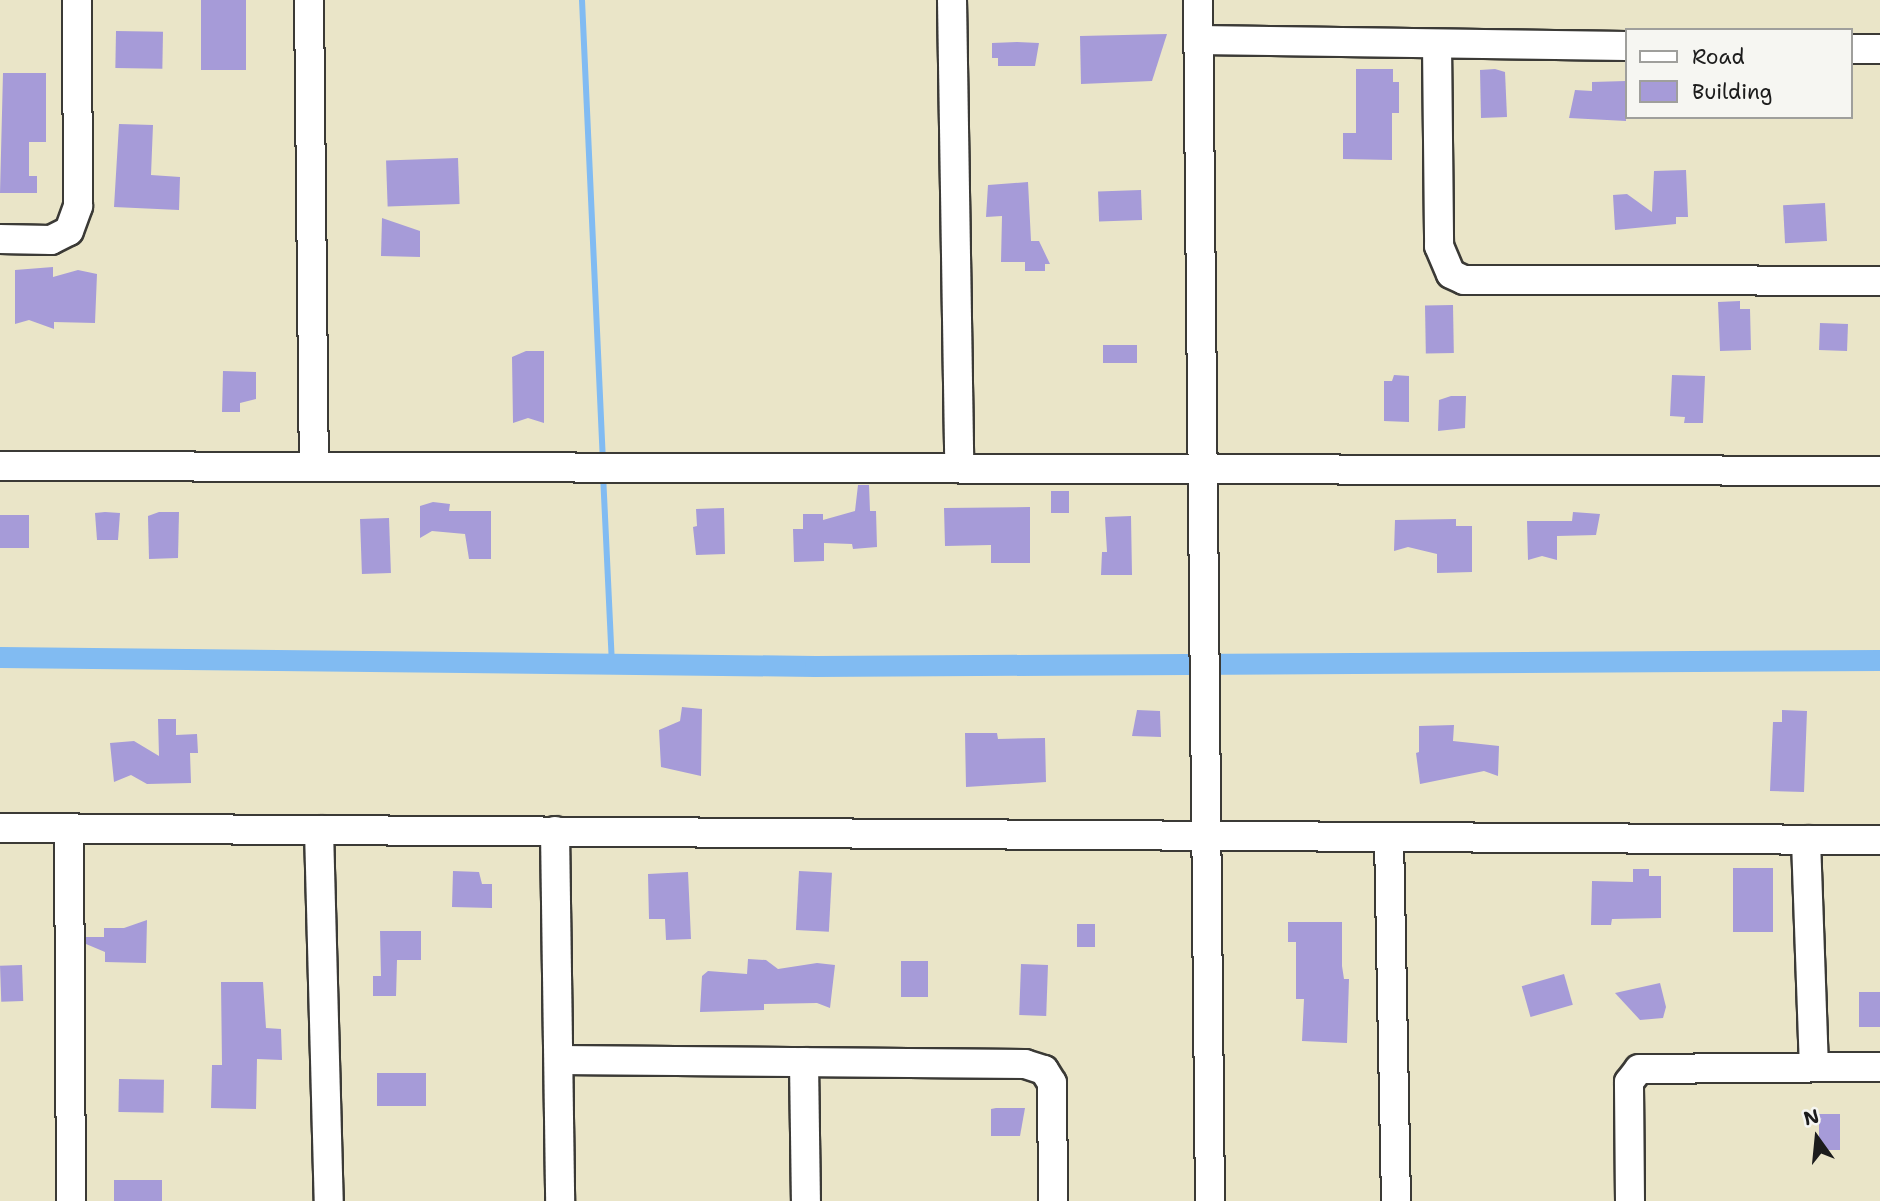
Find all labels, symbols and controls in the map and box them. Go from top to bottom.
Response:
legend [1624,28,1852,119]
text: Road [1692,43,1745,71]
text: Building [1692,78,1772,106]
north arrow [1782,1103,1852,1173]
text: N [1801,1103,1822,1131]

